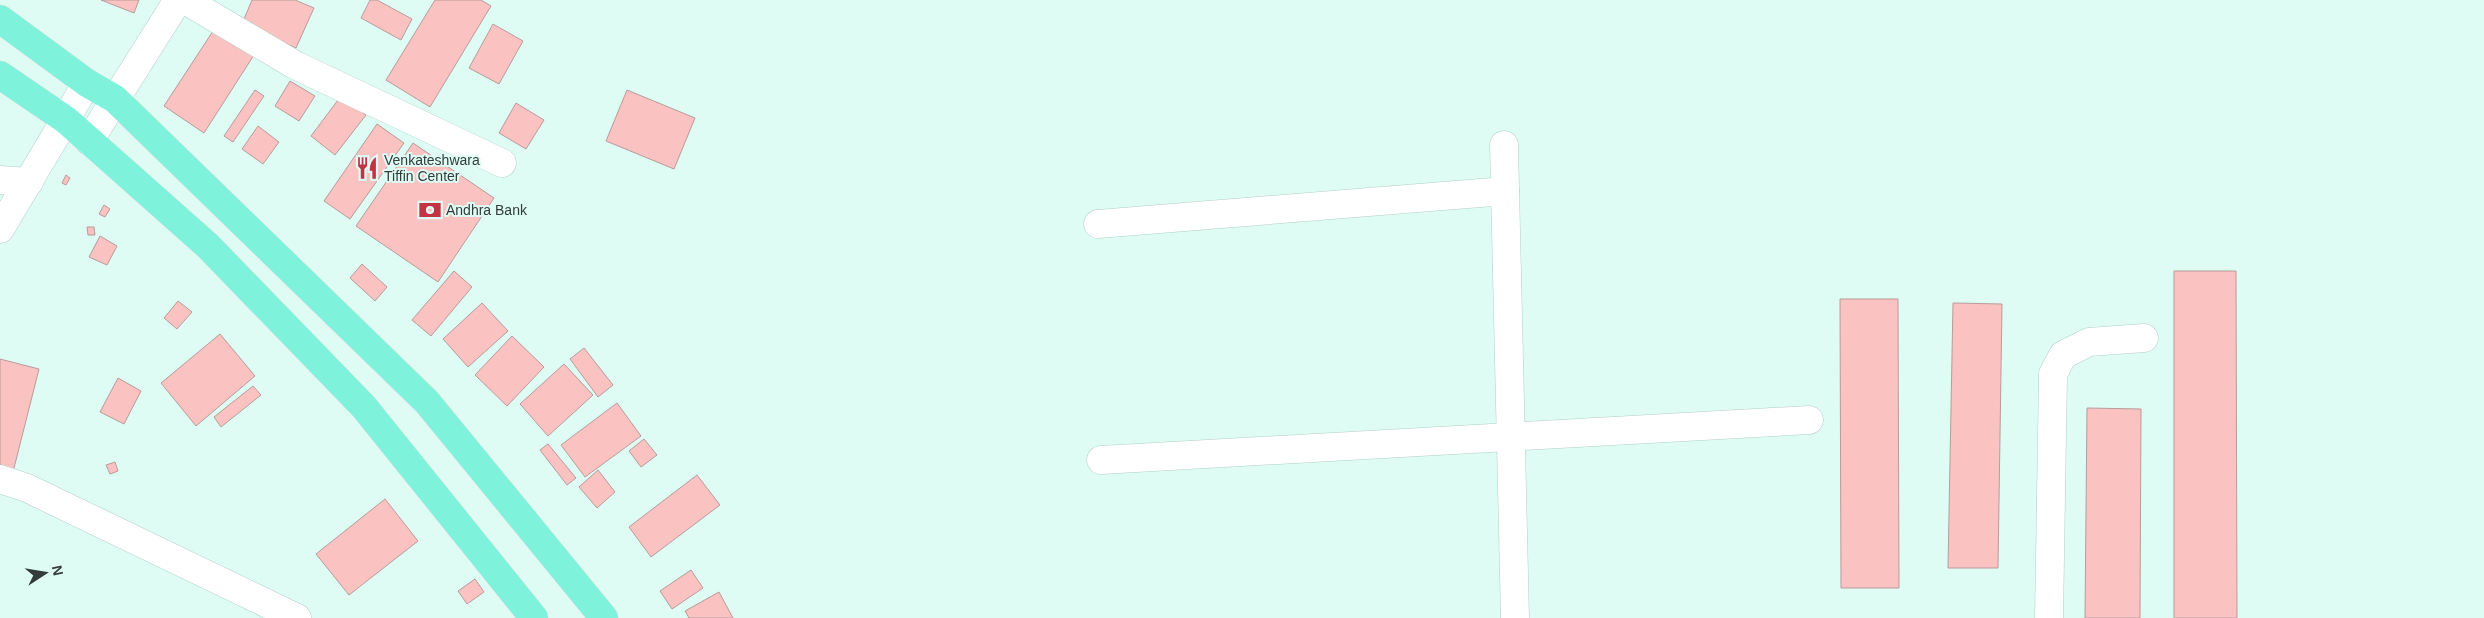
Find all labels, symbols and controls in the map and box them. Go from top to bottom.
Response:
place label: Venkateshwara Tiffin Center [384,152,480,184]
restaurant icon: Venkateshwara Tiffin Center [354,155,380,181]
bank icon: Andhra Bank [417,197,443,223]
place label: Andhra Bank [446,202,528,218]
north arrow [20,548,70,598]
text: N [49,564,67,577]

